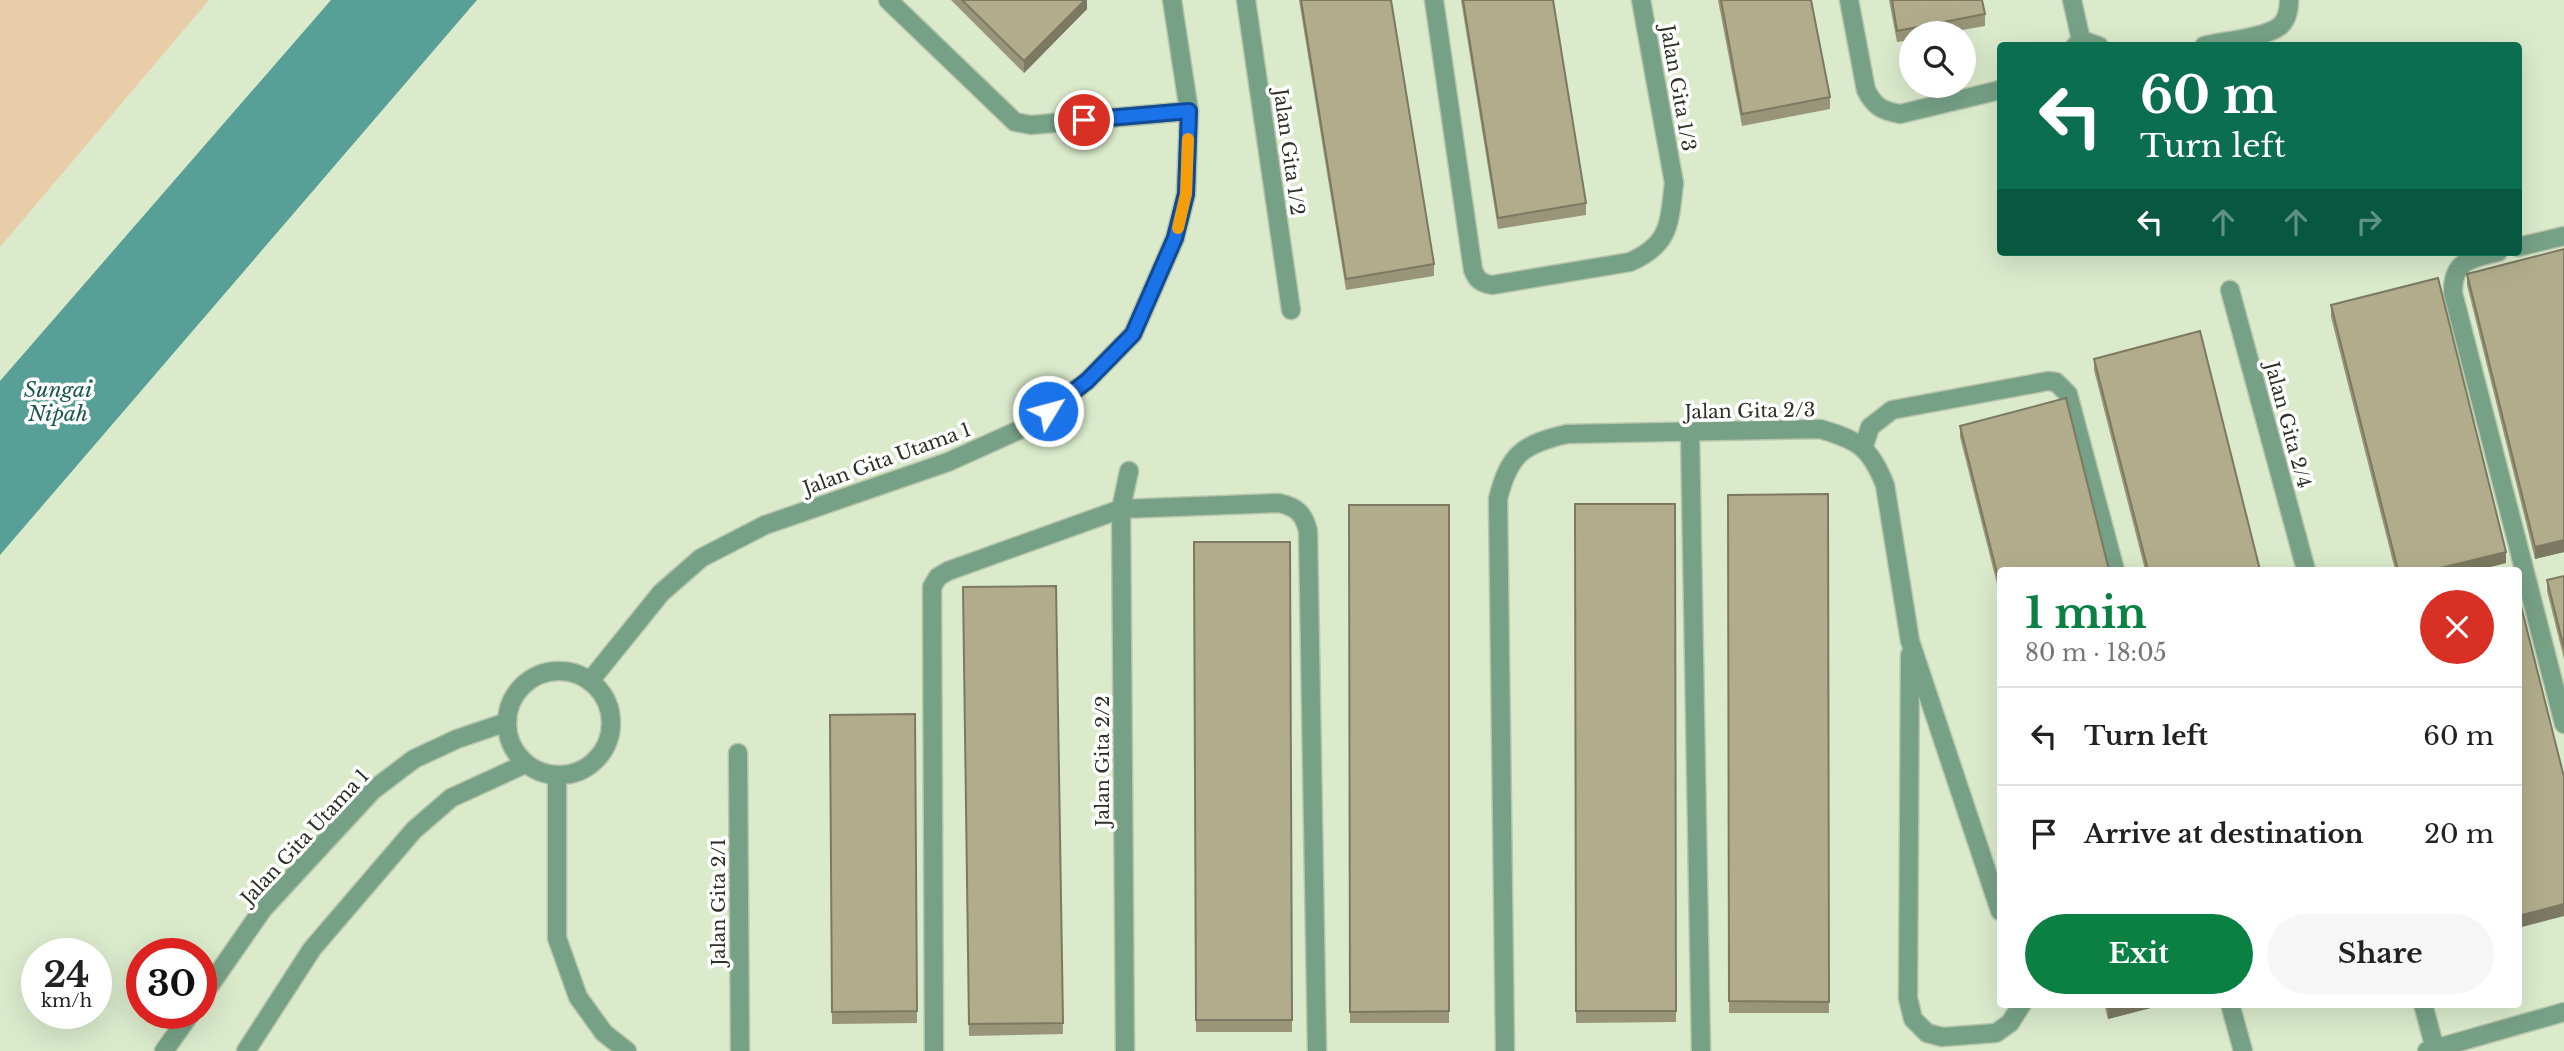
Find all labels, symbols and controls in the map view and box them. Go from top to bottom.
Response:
street label: Jalan Gita 1/3 [1655,20,1700,153]
map controls [1899,21,1976,98]
button: search [1899,21,1976,98]
text: 60 m [2140,65,2277,126]
icon: left [2025,70,2116,161]
street label: Jalan Gita 1/2 [1268,84,1309,217]
pin [1054,90,1114,150]
icon: arrive [1065,101,1103,139]
text: Turn left [2140,126,2286,166]
icon: left [2131,203,2169,241]
icon: ahead [2204,203,2242,241]
icon: ahead [2277,203,2315,241]
icon: right [2350,203,2388,241]
street label: Jalan Gita 2/4 [2259,356,2316,491]
position arrow [1011,374,1085,448]
water label: Sungai Nipah [24,377,93,427]
street label: Jalan Gita 2/3 [1681,398,1816,424]
street label: Jalan Gita Utama 1 [797,418,974,501]
text: 1 min [2025,587,2147,639]
button: close [2420,590,2494,664]
text: 80 m · 18:05 [2025,639,2167,667]
street label: Jalan Gita 2/2 [1091,696,1114,829]
icon: left [2025,717,2063,755]
text: Turn left [2084,720,2208,752]
text: 60 m [2423,720,2494,752]
street label: Jalan Gita Utama 1 [234,765,374,912]
icon: arrive [2025,815,2063,853]
text: Arrive at destination [2084,818,2364,850]
text: 20 m [2424,818,2494,850]
street label: Jalan Gita 2/1 [707,838,730,969]
button: Exit [2025,914,2253,994]
button: Share [2267,914,2494,994]
speed limit sign: 30 [126,938,217,1029]
text: 24 [43,953,90,996]
text: km/h [41,990,92,1012]

